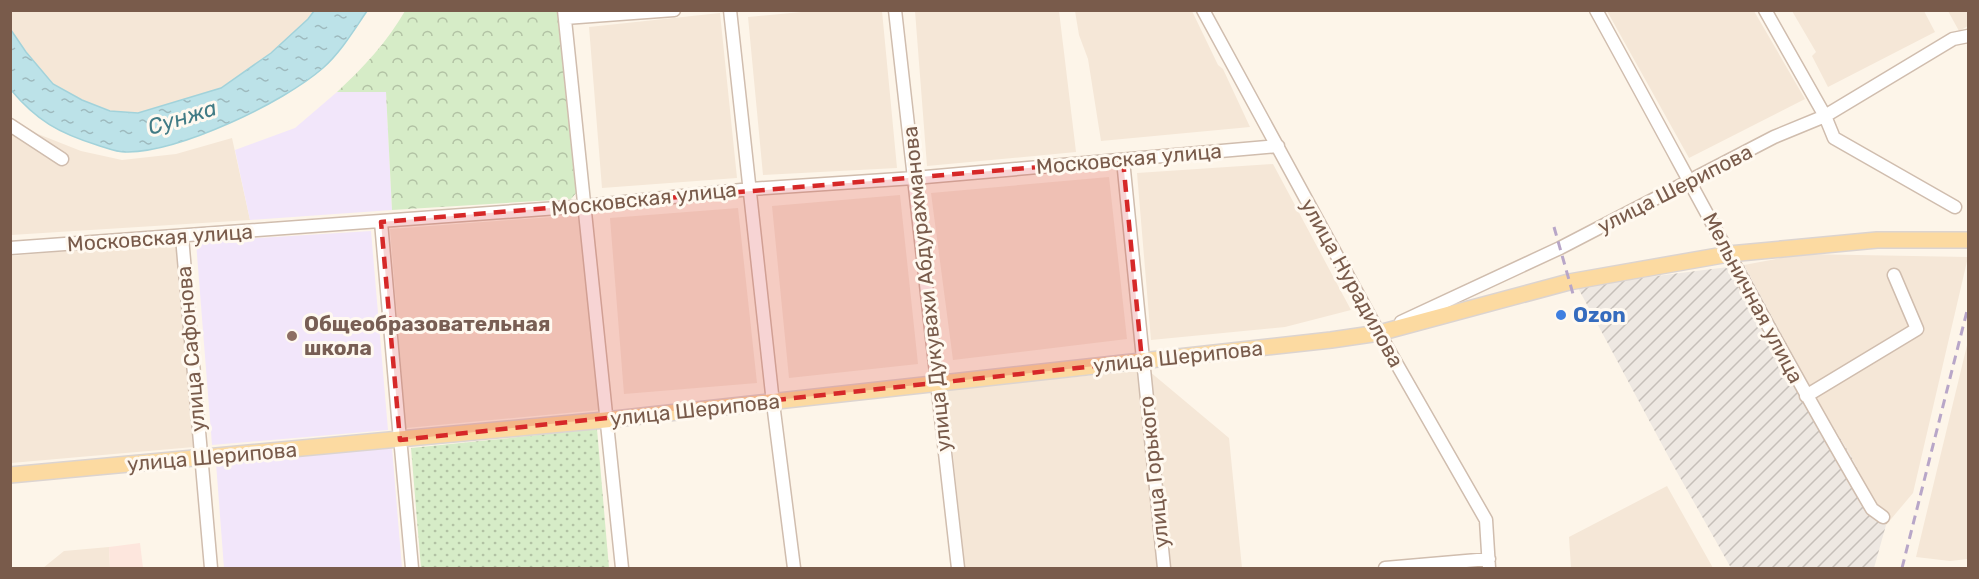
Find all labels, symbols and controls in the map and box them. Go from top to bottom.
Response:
water label: Сунжа [144,94,220,141]
street label: улица Дукувахи Абдурахманова [897,125,956,453]
street label: Московская улица [1035,138,1223,179]
street label: улица Шерипова [1593,139,1756,238]
street label: Московская улица [550,176,738,221]
street label: улица Нурадилова [1296,194,1409,372]
street label: Мельничная улица [1698,208,1809,387]
street label: Московская улица [66,219,254,256]
street label: улица Сафонова [171,265,210,433]
place label: Ozon [1573,302,1626,327]
marker: Ozon [1554,308,1568,322]
place label: Общеобразовательная школа [304,311,550,360]
marker: Общеобразовательная школа [285,329,299,343]
street label: улица Шерипова [1092,335,1264,378]
street label: улица Шерипова [609,388,781,431]
street label: улица Горького [1133,395,1174,549]
street label: улица Шерипова [126,437,298,476]

